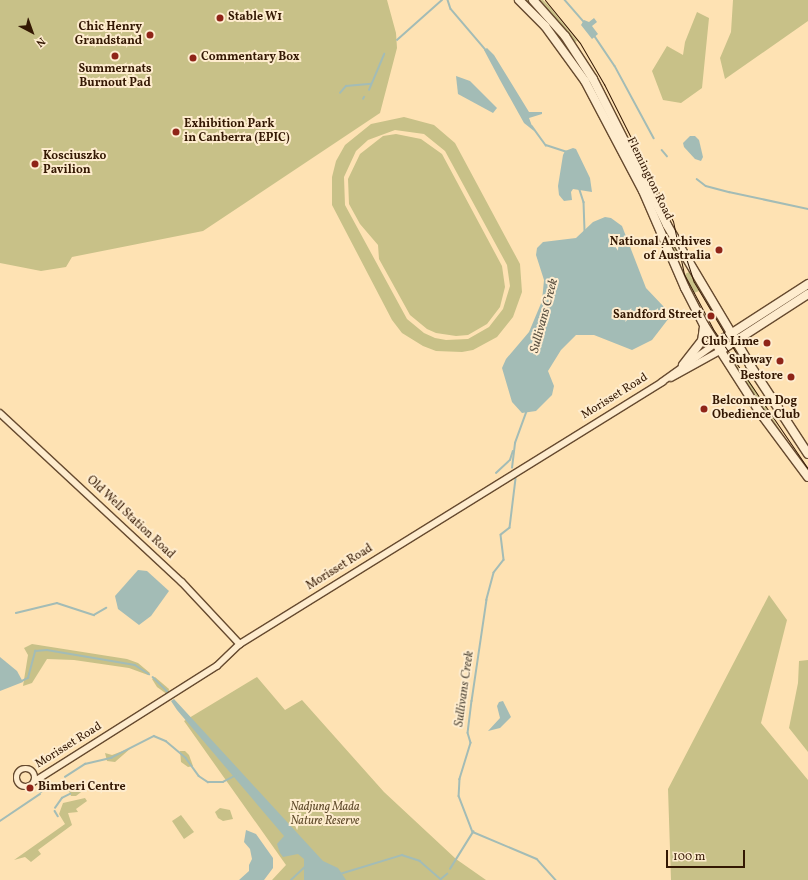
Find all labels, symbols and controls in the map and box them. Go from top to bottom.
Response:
place label: Stable W1 [228,11,282,25]
north arrow [12,12,52,52]
marker: Stable W1 [215,13,225,23]
place label: Chic Henry Grandstand [75,21,142,49]
marker: Chic Henry Grandstand [145,30,155,40]
text: N [32,33,48,50]
marker: Summernats Burnout Pad [110,51,120,61]
place label: Commentary Box [201,51,300,65]
marker: Commentary Box [188,53,198,63]
place label: Summernats Burnout Pad [78,63,152,91]
place label: Exhibition Park in Canberra (EPIC) [184,118,290,146]
marker: Exhibition Park in Canberra (EPIC) [171,127,181,137]
street label: Flemington Road [623,135,675,223]
place label: Kosciuszko Pavilion [43,150,106,178]
marker: Kosciuszko Pavilion [30,159,40,169]
place label: National Archives of Australia [610,236,711,264]
marker: National Archives of Australia [714,245,724,255]
water label: Sullivans Creek [528,277,562,355]
place label: Sandford Street [613,309,702,323]
marker: Sandford Street [705,310,717,322]
place label: Club Lime [701,336,759,350]
marker: Club Lime [762,338,772,348]
place label: Subway [729,354,772,368]
marker: Subway [775,356,785,366]
place label: Bestore [740,370,783,384]
street label: Morisset Road [579,371,651,423]
marker: Bestore [786,372,796,382]
place label: Belconnen Dog Obedience Club [712,395,800,423]
marker: Belconnen Dog Obedience Club [699,404,709,414]
street label: Old Well Station Road [83,473,177,563]
street label: Morisset Road [304,542,376,594]
water label: Sullivans Creek [452,650,478,728]
street label: Morisset Road [33,720,105,772]
place label: Bimberi Centre [38,781,126,795]
marker: Bimberi Centre [25,783,35,793]
park label: Nadjung Mada Nature Reserve [290,801,360,829]
scale bar [668,842,747,868]
text: 100 m [673,849,705,865]

